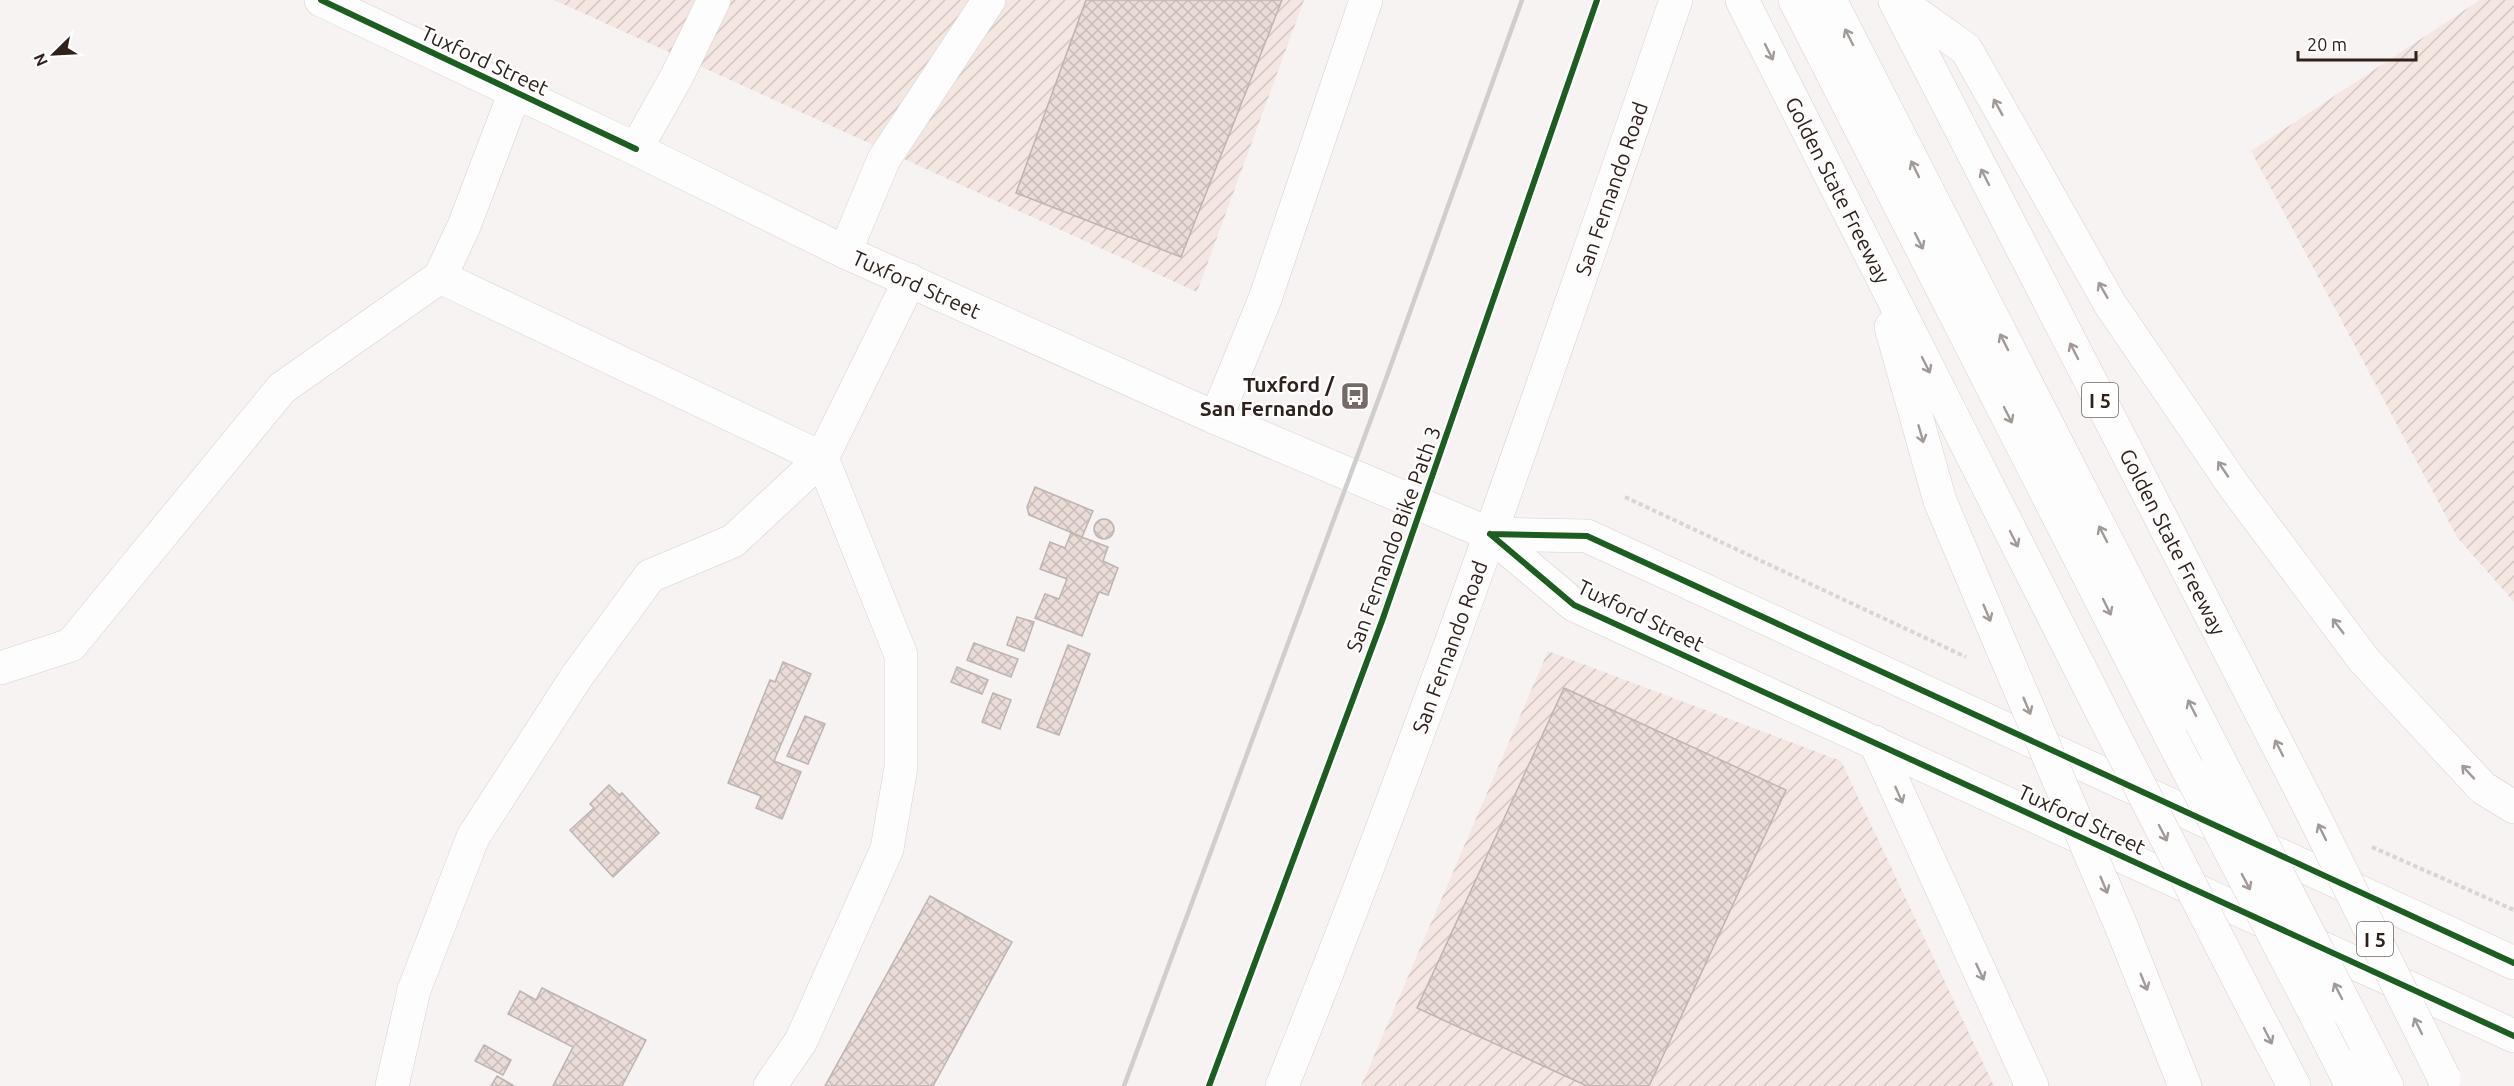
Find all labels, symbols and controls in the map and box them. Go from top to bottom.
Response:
street label: Tuxford Street [418,20,552,100]
north arrow [24,24,84,84]
scale bar [2298,24,2416,62]
one-way arrow [1843,28,1854,46]
text: 20 m [2307,34,2347,54]
one-way arrow [1763,43,1775,60]
text: N [30,51,51,69]
street label: Golden State Freeway [1781,93,1895,287]
one-way arrow [1992,98,2004,115]
street label: San Fernando Road [1570,99,1652,278]
one-way arrow [1909,160,1921,178]
one-way arrow [1979,169,1990,187]
one-way arrow [1914,232,1925,250]
street label: Tuxford Street [849,245,984,323]
one-way arrow [2096,282,2108,299]
one-way arrow [1998,334,2009,352]
one-way arrow [2068,342,2080,360]
one-way arrow [1921,355,1932,373]
place label: Tuxford / San Fernando [1200,372,1335,420]
bus stop icon: Tuxford / San Fernando [1339,380,1371,412]
road number: I 5 [2082,383,2118,417]
one-way arrow [2002,406,2014,423]
street label: San Fernando Bike Path 3 [1341,423,1445,655]
one-way arrow [1916,424,1927,443]
street label: Golden State Freeway [2115,445,2231,639]
one-way arrow [2216,461,2229,478]
one-way arrow [2097,526,2108,544]
one-way arrow [2009,529,2020,547]
street label: San Fernando Road [1407,557,1492,736]
street label: Tuxford Street [1574,574,1708,656]
one-way arrow [2101,598,2113,616]
one-way arrow [1982,603,1993,621]
one-way arrow [2332,619,2345,635]
one-way arrow [2022,696,2033,714]
one-way arrow [2186,699,2198,717]
one-way arrow [2273,740,2285,757]
one-way arrow [2461,764,2475,779]
street label: Tuxford Street [2015,779,2149,859]
one-way arrow [1895,786,1906,804]
one-way arrow [2158,823,2170,841]
one-way arrow [2315,824,2327,842]
one-way arrow [2241,872,2253,890]
one-way arrow [2099,875,2110,893]
road number: I 5 [2357,922,2393,956]
one-way arrow [1975,963,1987,981]
one-way arrow [2139,973,2150,991]
one-way arrow [2332,982,2344,1000]
one-way arrow [2411,1017,2423,1035]
one-way arrow [2263,1026,2274,1044]

